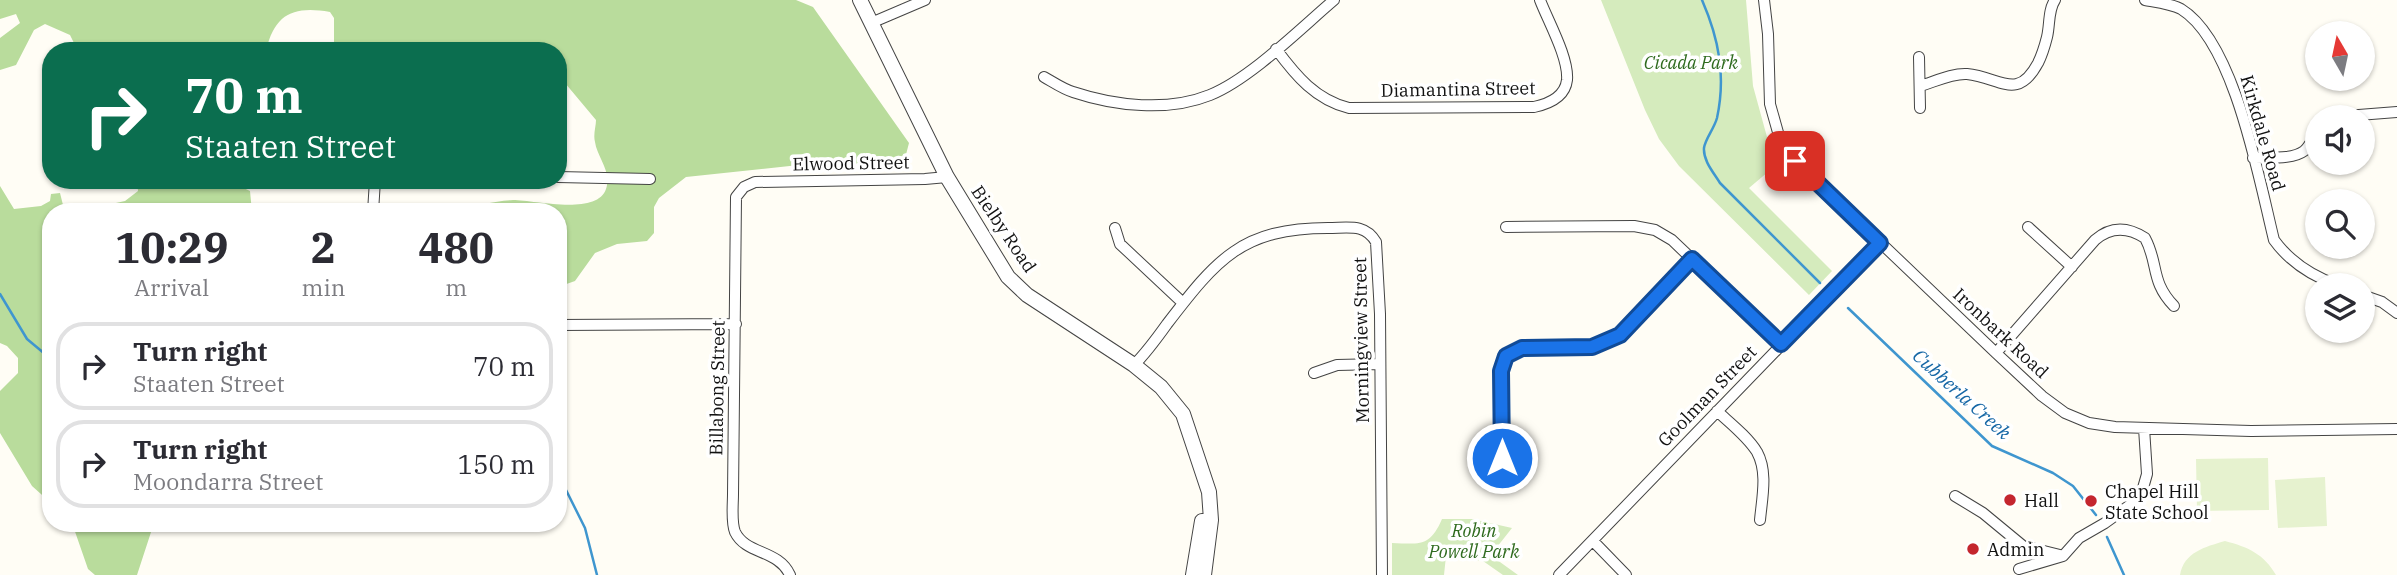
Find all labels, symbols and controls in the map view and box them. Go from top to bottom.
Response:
north arrow [2305,21,2375,91]
map controls [2305,21,2375,343]
park label: Cicada Park [1644,51,1739,74]
text: 70 m [185,63,303,126]
icon: right [70,70,161,161]
street label: Kirkdale Road [2235,72,2291,194]
street label: Diamantina Street [1380,76,1536,102]
button: sound [2305,105,2375,175]
text: Staaten Street [185,125,396,167]
pin [1765,131,1825,191]
icon: arrive [1776,142,1814,180]
street label: Elwood Street [792,150,910,176]
street label: Bielby Road [966,181,1042,277]
button: search [2305,189,2375,259]
text: 10:29 [115,220,229,275]
text: 2 [311,220,336,275]
text: 480 [418,220,494,275]
street label: Morningview Street [1348,257,1374,423]
text: Arrival [134,272,209,302]
text: min [302,272,345,302]
text: m [445,272,467,302]
button: layers [2305,273,2375,343]
street label: Ironbark Road [1948,283,2054,383]
street label: Billabong Street [704,320,730,456]
text: Turn right [133,334,267,368]
street label: Goolman Street [1653,341,1761,451]
water label: Cubberla Creek [1908,343,2017,445]
icon: right [74,347,112,385]
text: 70 m [473,349,535,383]
text: Staaten Street [133,368,285,398]
position arrow [1465,421,1539,495]
text: Turn right [133,432,267,466]
icon: right [74,445,112,483]
text: 150 m [457,447,535,481]
text: Moondarra Street [133,466,323,496]
place label: Chapel Hill State School [2105,480,2209,524]
place label: Hall [2024,489,2059,512]
marker: Hall [2002,492,2018,508]
marker: Chapel Hill State School [2083,493,2099,509]
park label: Robin Powell Park [1428,519,1520,563]
place label: Admin [1987,538,2045,561]
marker: Admin [1965,541,1981,557]

